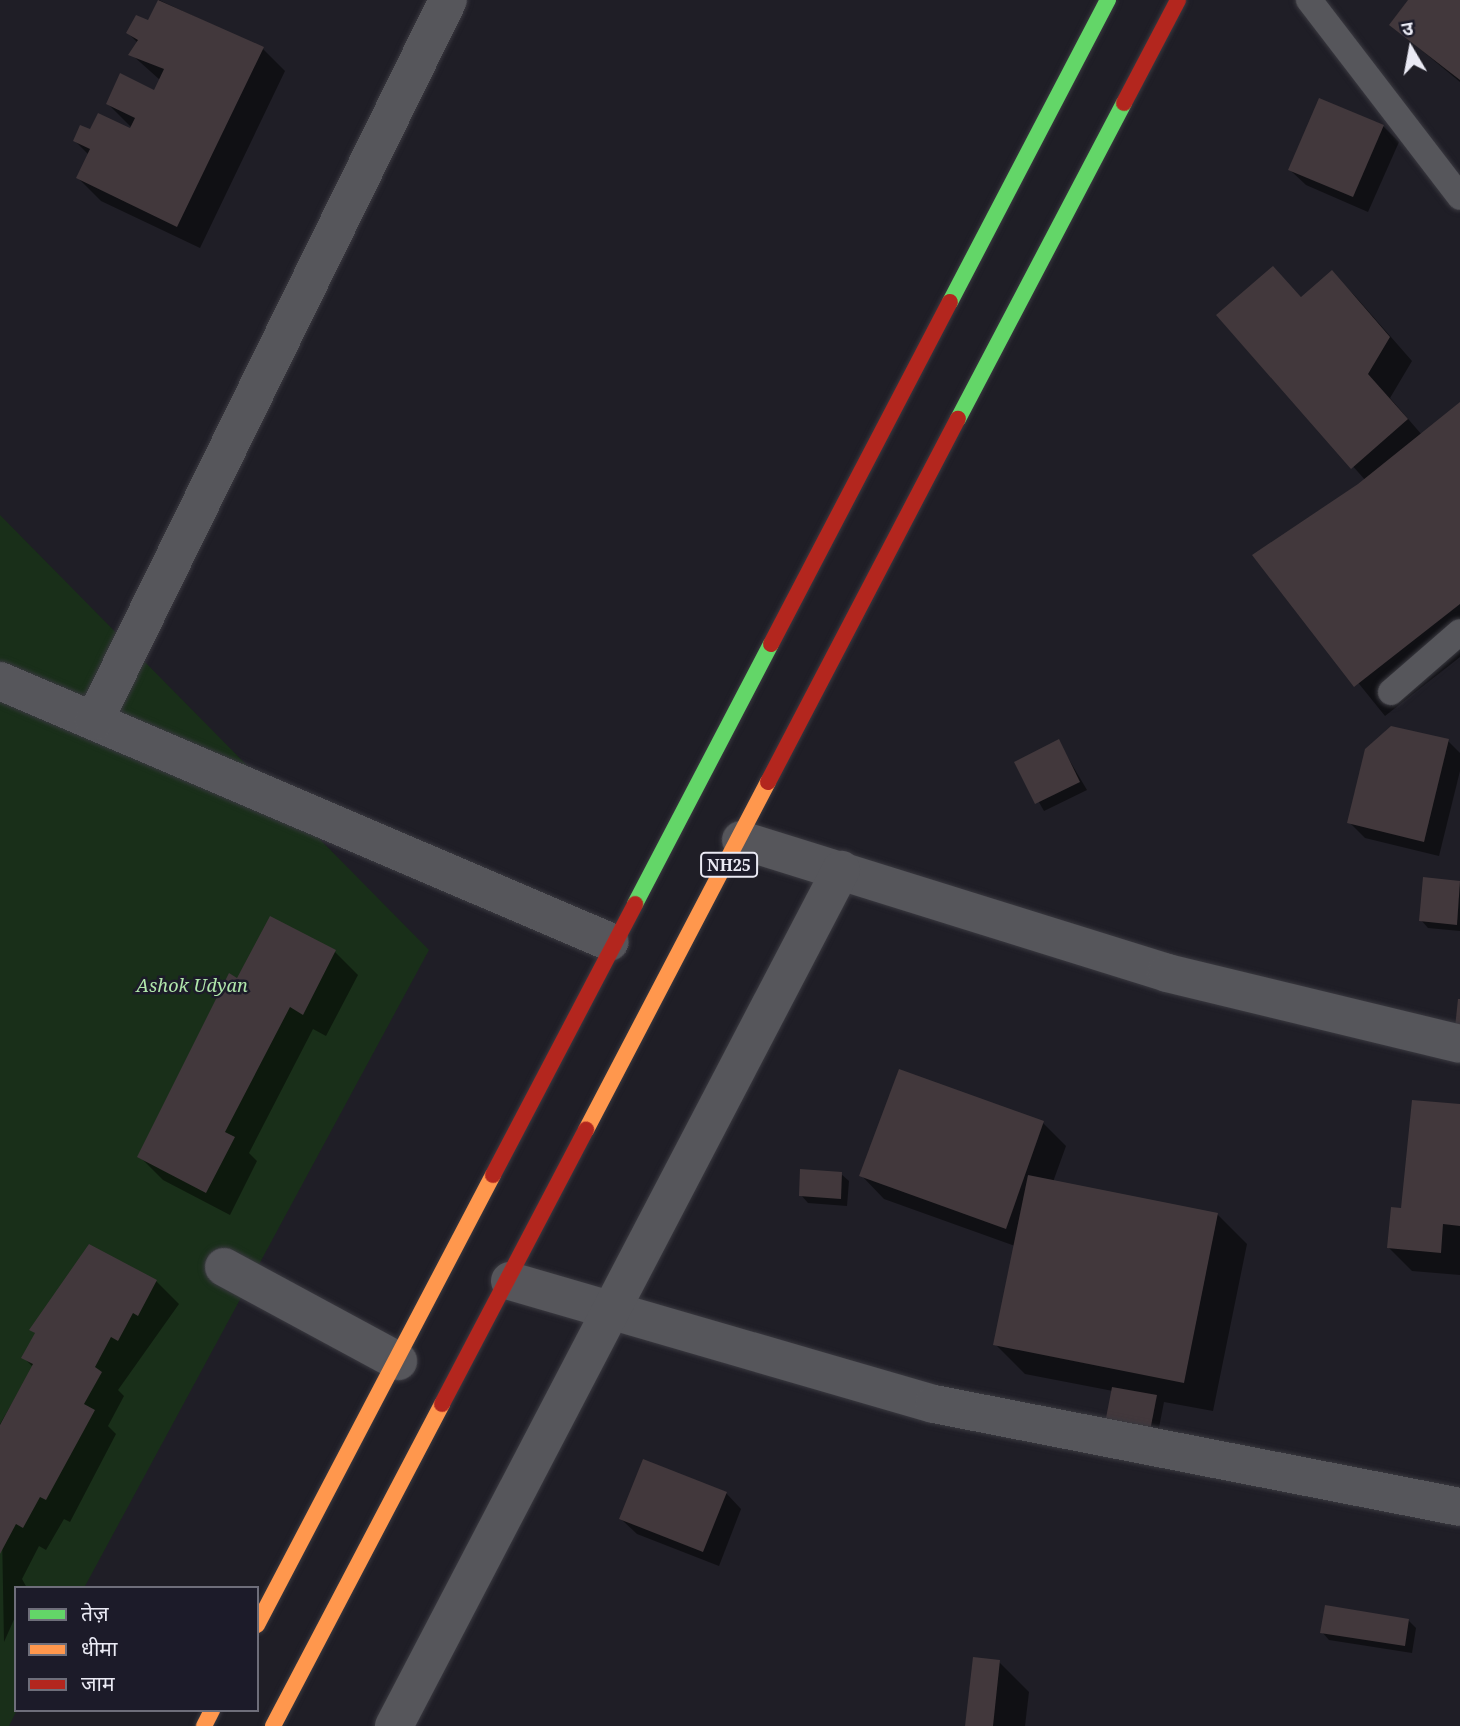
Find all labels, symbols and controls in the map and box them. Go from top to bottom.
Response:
north arrow [1376,14,1446,84]
text: उ [1400,15,1415,42]
road number: NH25 [699,852,759,878]
park label: Ashok Udyan [136,974,248,996]
legend [14,1586,259,1712]
text: तेज़ [81,1599,109,1627]
text: धीमा [81,1634,117,1662]
text: जाम [81,1669,115,1697]

